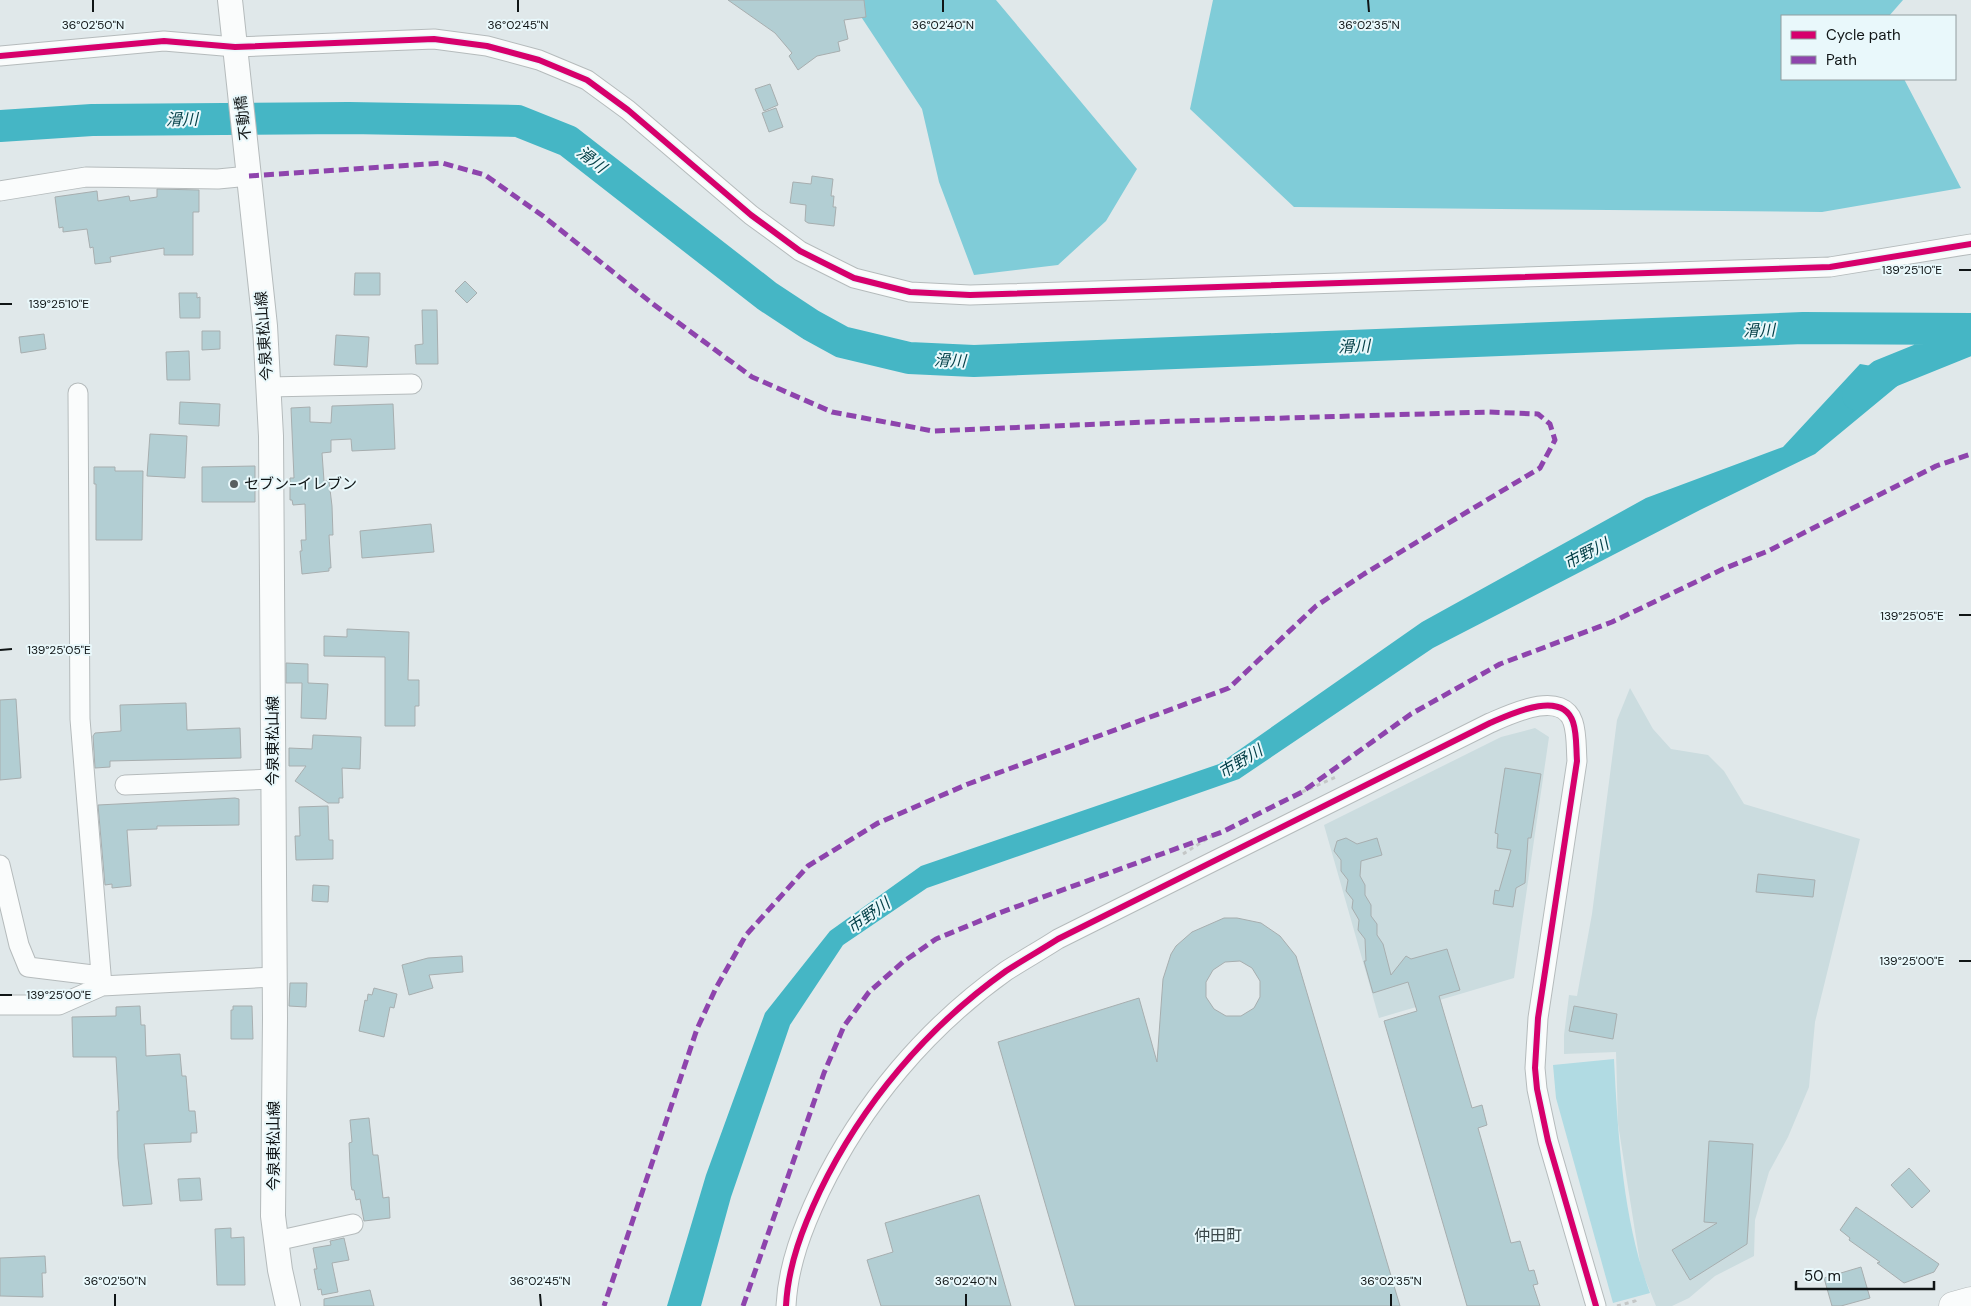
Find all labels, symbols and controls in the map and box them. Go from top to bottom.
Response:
legend [1781,15,1956,80]
text: 36°02'50"N [62,17,124,33]
text: 36°02'45"N [487,17,549,33]
text: 36°02'40"N [912,17,974,33]
text: 36°02'35"N [1338,17,1400,33]
text: Cycle path [1826,25,1901,45]
text: Path [1826,50,1857,70]
street label: 不動橋 [230,94,256,142]
water label: 滑川 [166,109,200,130]
water label: 滑川 [573,141,612,179]
text: 139°25'10"E [1882,262,1942,278]
street label: 今泉東松山線 [251,290,277,382]
text: 139°25'10"E [29,296,89,312]
water label: 滑川 [1743,319,1777,342]
water label: 滑川 [1338,335,1372,358]
water label: 滑川 [934,349,968,372]
place label: セブン-イレブン [244,474,357,494]
marker: セブン-イレブン [228,478,240,490]
water label: 市野川 [1560,532,1614,574]
text: 139°25'05"E [1880,608,1944,624]
text: 139°25'05"E [27,642,91,658]
street label: 今泉東松山線 [263,696,283,786]
water label: 市野川 [1214,739,1268,783]
water label: 市野川 [843,892,896,938]
text: 139°25'00"E [1880,953,1945,969]
text: 139°25'00"E [27,987,92,1003]
street label: 今泉東松山線 [264,1101,284,1191]
district label: 仲田町 [1194,1225,1242,1246]
scale bar [1796,1258,1934,1290]
text: 50 m [1804,1266,1841,1286]
text: 36°02'50"N [84,1273,146,1289]
text: 36°02'45"N [509,1273,571,1289]
text: 36°02'40"N [935,1273,997,1289]
text: 36°02'35"N [1360,1273,1422,1289]

